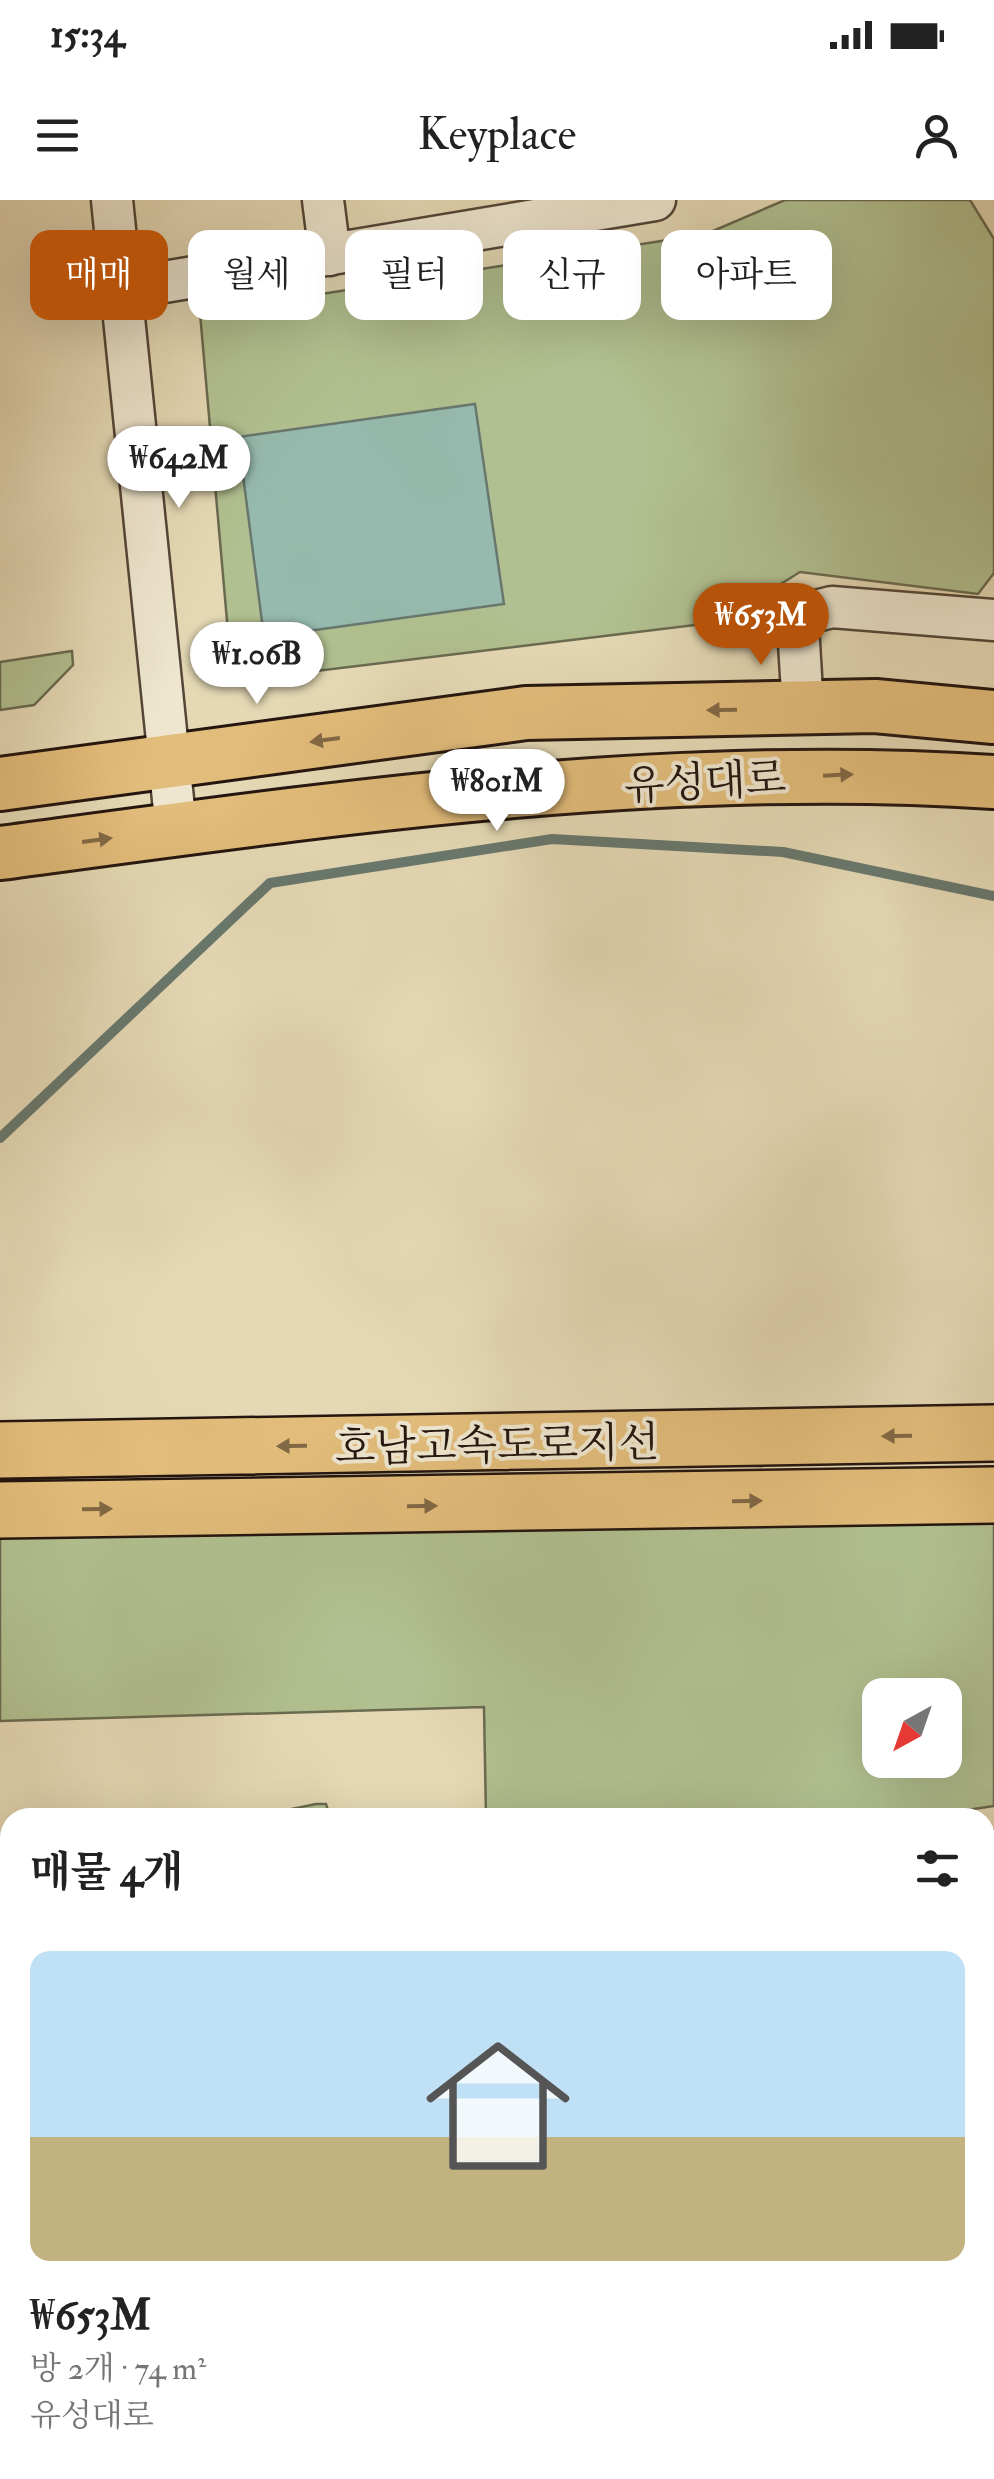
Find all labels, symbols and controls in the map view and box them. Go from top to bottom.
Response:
text: 15:34 [50,11,125,59]
text: Keyplace [418,107,576,163]
icon: menu [30,108,85,163]
icon: person [909,108,964,163]
chip: 매매 [30,230,168,320]
chip: 월세 [188,230,325,320]
chip: 필터 [345,230,483,320]
chip: 신규 [503,230,641,320]
chip: 아파트 [661,230,832,320]
pin: ₩642M [109,426,249,511]
text: ₩642M [129,438,229,478]
pin: ₩653M [691,583,831,668]
text: ₩653M [715,595,807,635]
pin: ₩1.06B [176,622,338,707]
text: ₩1.06B [212,634,302,674]
one-way arrow [706,702,738,718]
one-way arrow [309,732,340,748]
pin: ₩801M [427,749,567,834]
street label: 유성대로 [623,753,788,813]
text: ₩801M [451,761,543,801]
one-way arrow [823,767,855,783]
one-way arrow [81,832,113,848]
street label: 호남고속도로지선 [334,1417,660,1475]
one-way arrow [880,1428,912,1444]
one-way arrow [275,1439,307,1455]
one-way arrow [732,1493,764,1509]
one-way arrow [407,1498,439,1514]
one-way arrow [82,1501,114,1517]
north arrow [862,1678,962,1778]
map controls [862,1678,962,1778]
icon: filters [910,1841,965,1896]
text: 매물 4개 [30,1847,183,1899]
icon: home [408,2016,588,2196]
text: ₩653M [30,2290,151,2342]
text: 방 2개 · 74 m² [30,2349,206,2389]
text: 유성대로 [30,2396,154,2436]

